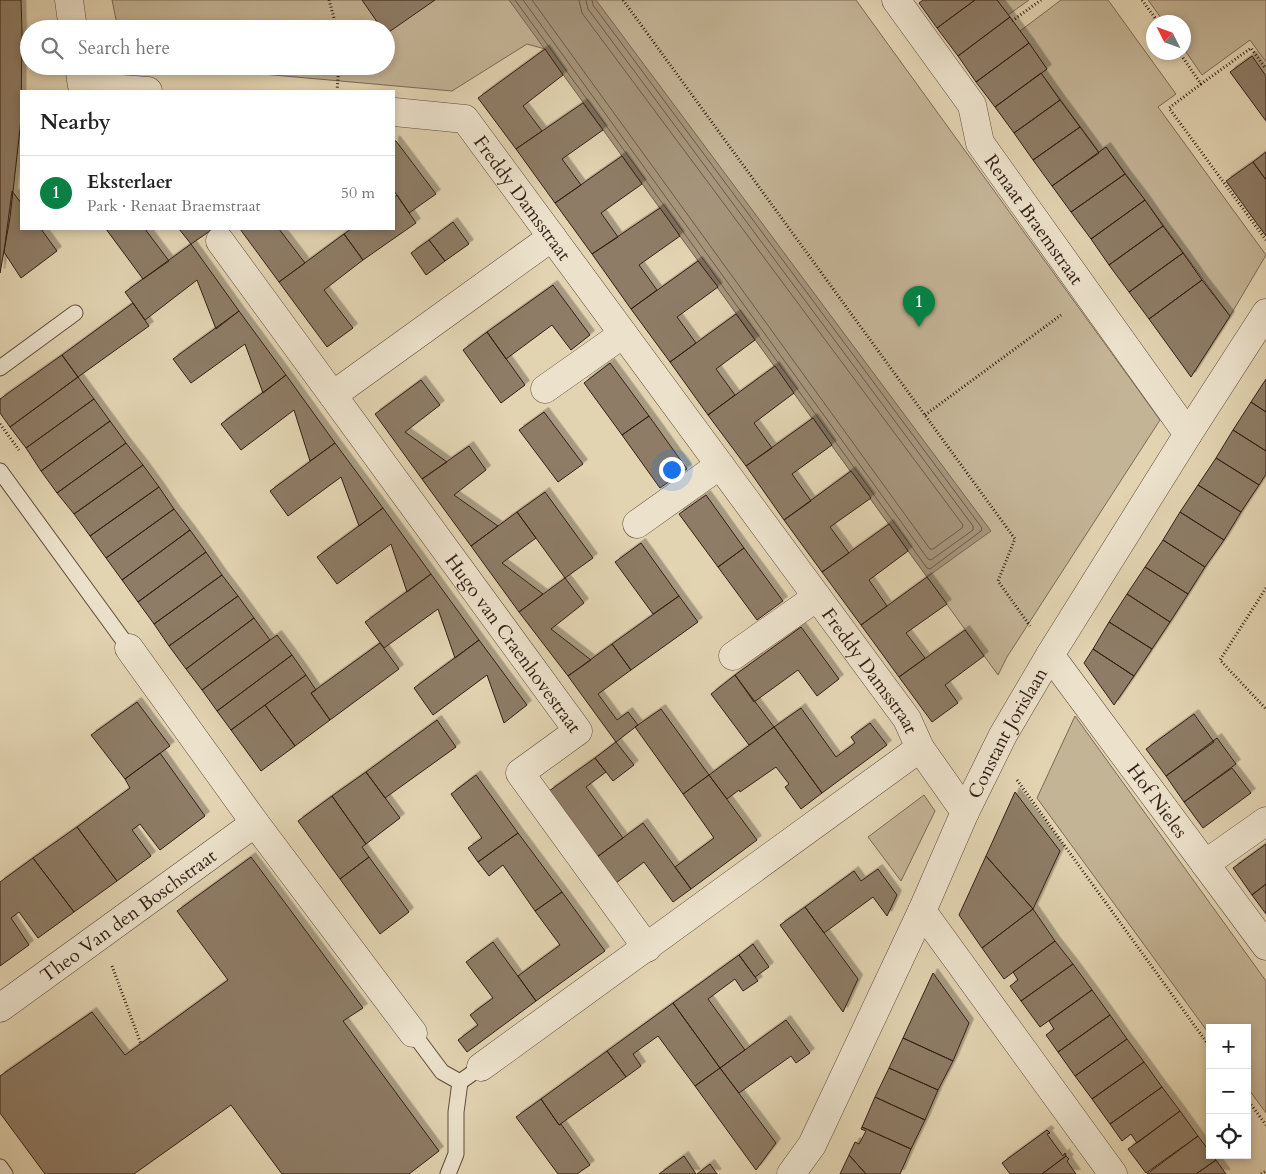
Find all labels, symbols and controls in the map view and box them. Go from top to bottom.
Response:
north arrow [1146,15,1191,60]
search box [20,20,395,75]
icon: search [38,34,66,62]
text: Search here [78,35,170,61]
text: Nearby [40,108,111,137]
street label: Freddy Damsstraat [467,130,577,266]
street label: Renaat Braemstraat [978,149,1089,290]
text: Eksterlaer [87,169,172,195]
text: 1 [52,182,60,204]
text: 50 m [341,182,375,204]
text: Park · Renaat Braemstraat [87,195,261,217]
pin: 1 [903,286,935,327]
your location [659,457,685,483]
street label: Hugo van Craenhovestraat [439,549,587,739]
street label: Freddy Damsstraat [815,603,924,738]
street label: Constant Jorislaan [962,663,1054,803]
street label: Hof Nieles [1121,758,1193,844]
street label: Theo Van den Boschstraat [35,843,222,989]
map controls [1206,1024,1251,1159]
button: + [1206,1024,1251,1069]
button: − [1206,1069,1251,1114]
button: locate [1206,1114,1251,1159]

